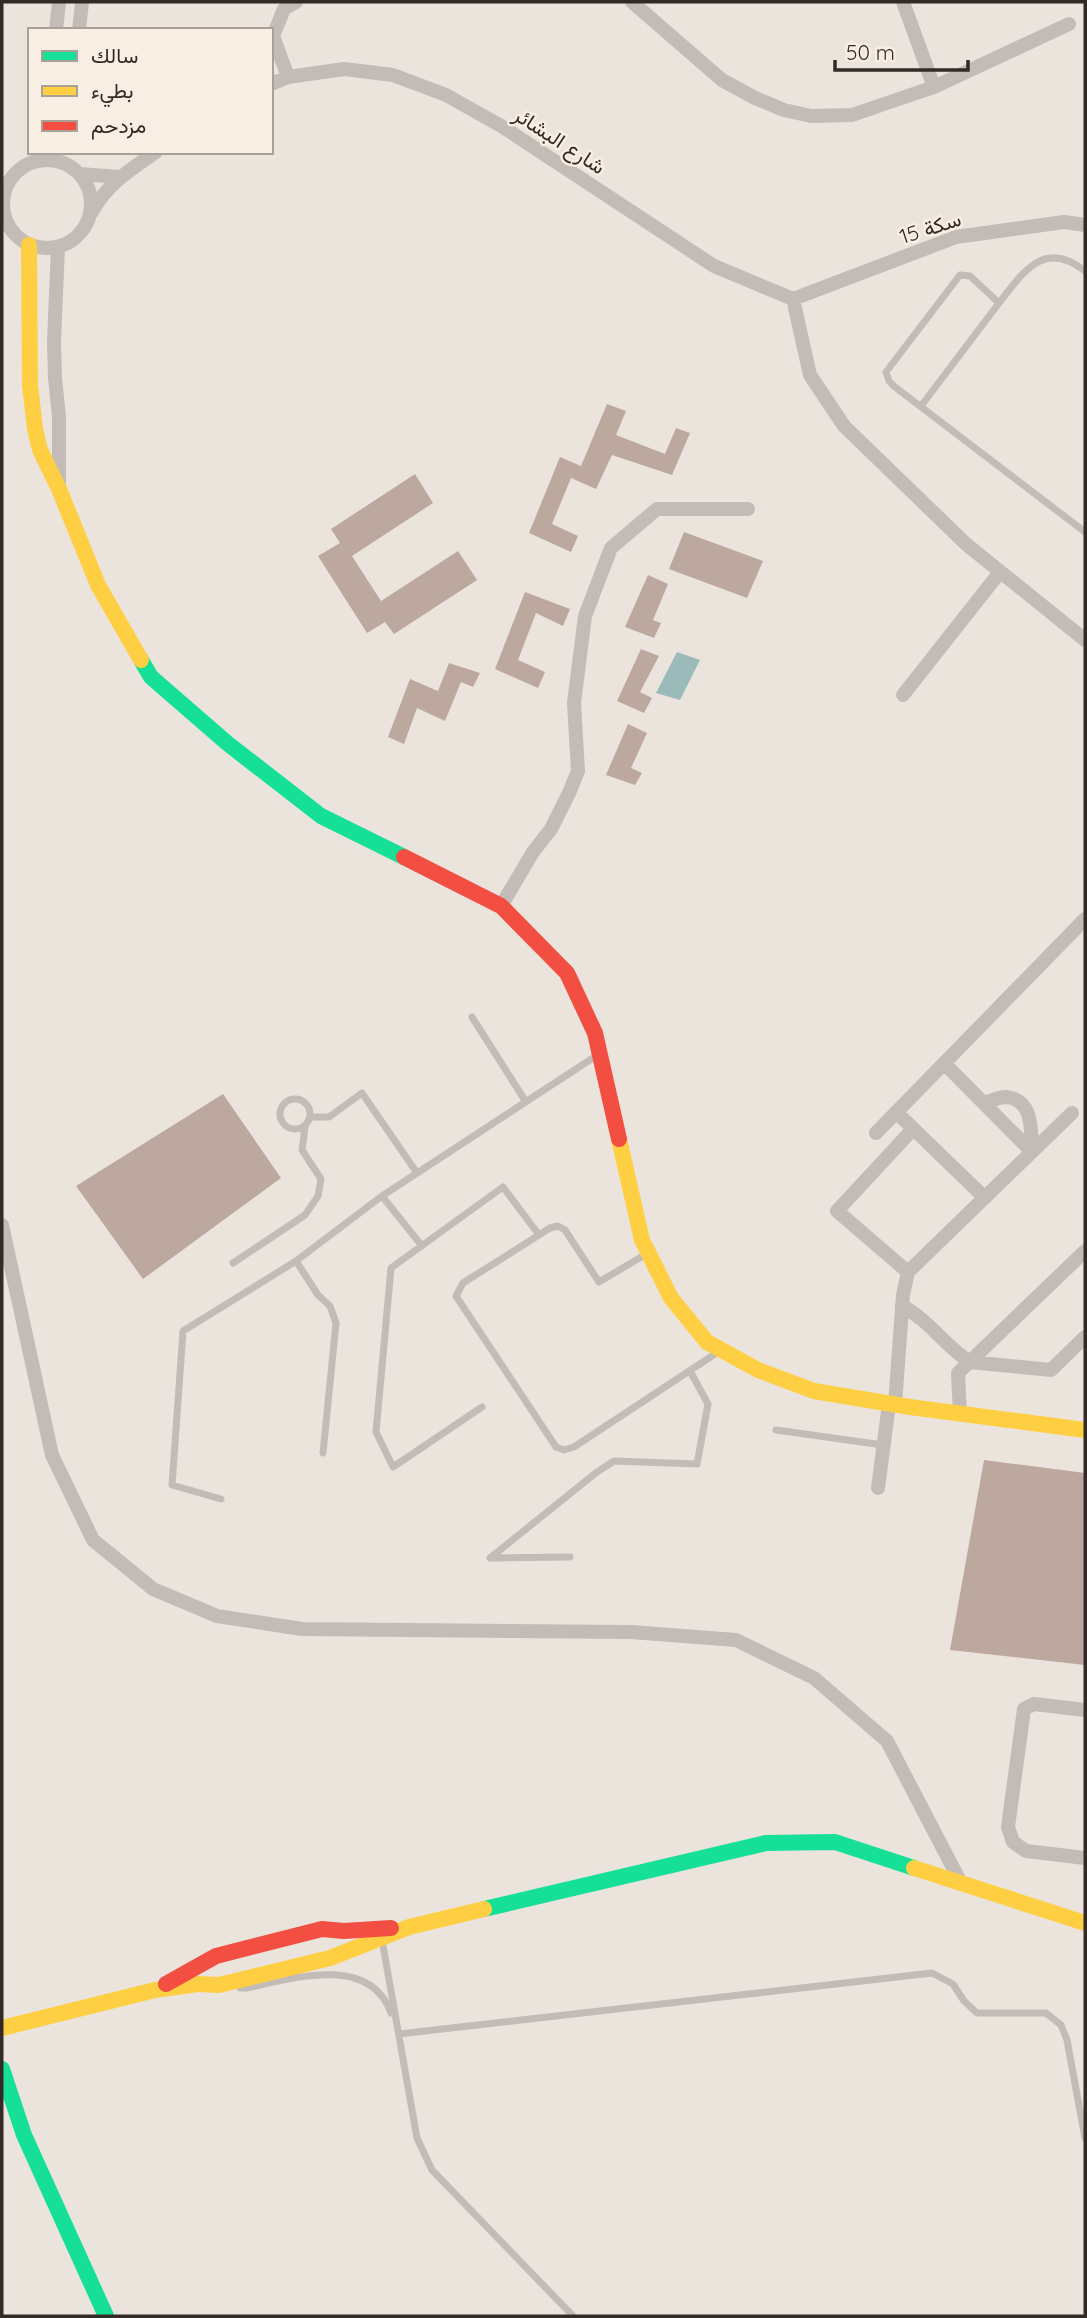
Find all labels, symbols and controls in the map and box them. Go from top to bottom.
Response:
legend [28,28,273,154]
scale bar [835,28,968,72]
text: 50 m [846,39,895,65]
text: سالك [91,42,138,68]
text: بطيء [91,77,134,108]
street label: شارع البشائر [507,100,611,181]
text: مزدحم [91,112,146,140]
street label: سكة 15 [896,205,964,249]

